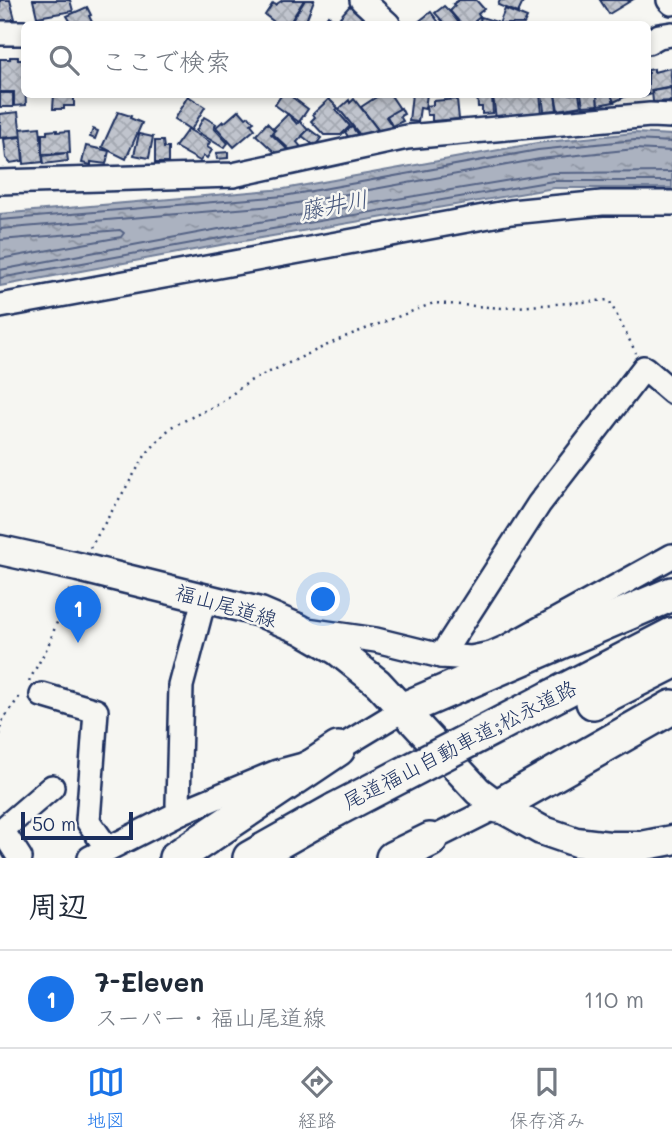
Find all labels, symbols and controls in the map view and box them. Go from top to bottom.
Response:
search box [21,21,651,98]
icon: search [45,41,83,79]
text: ここで検索 [101,44,231,78]
water label: 藤井川 [297,183,371,225]
street label: 福山尾道線 [172,577,281,632]
your location [306,582,340,616]
pin: 1 [55,585,101,643]
street label: 尾道福山自動車道;松永道路 [338,673,581,814]
scale bar [21,809,133,841]
text: 50 m [32,811,76,836]
text: 周辺 [28,885,88,925]
text: 7-Eleven [95,965,204,999]
text: 1 [46,984,56,1014]
text: 110 m [584,984,644,1014]
text: スーパー · 福山尾道線 [95,1002,326,1032]
tab: 地図 [87,1063,125,1132]
tab: 経路 [298,1063,336,1132]
tab: 保存済み [509,1063,585,1132]

